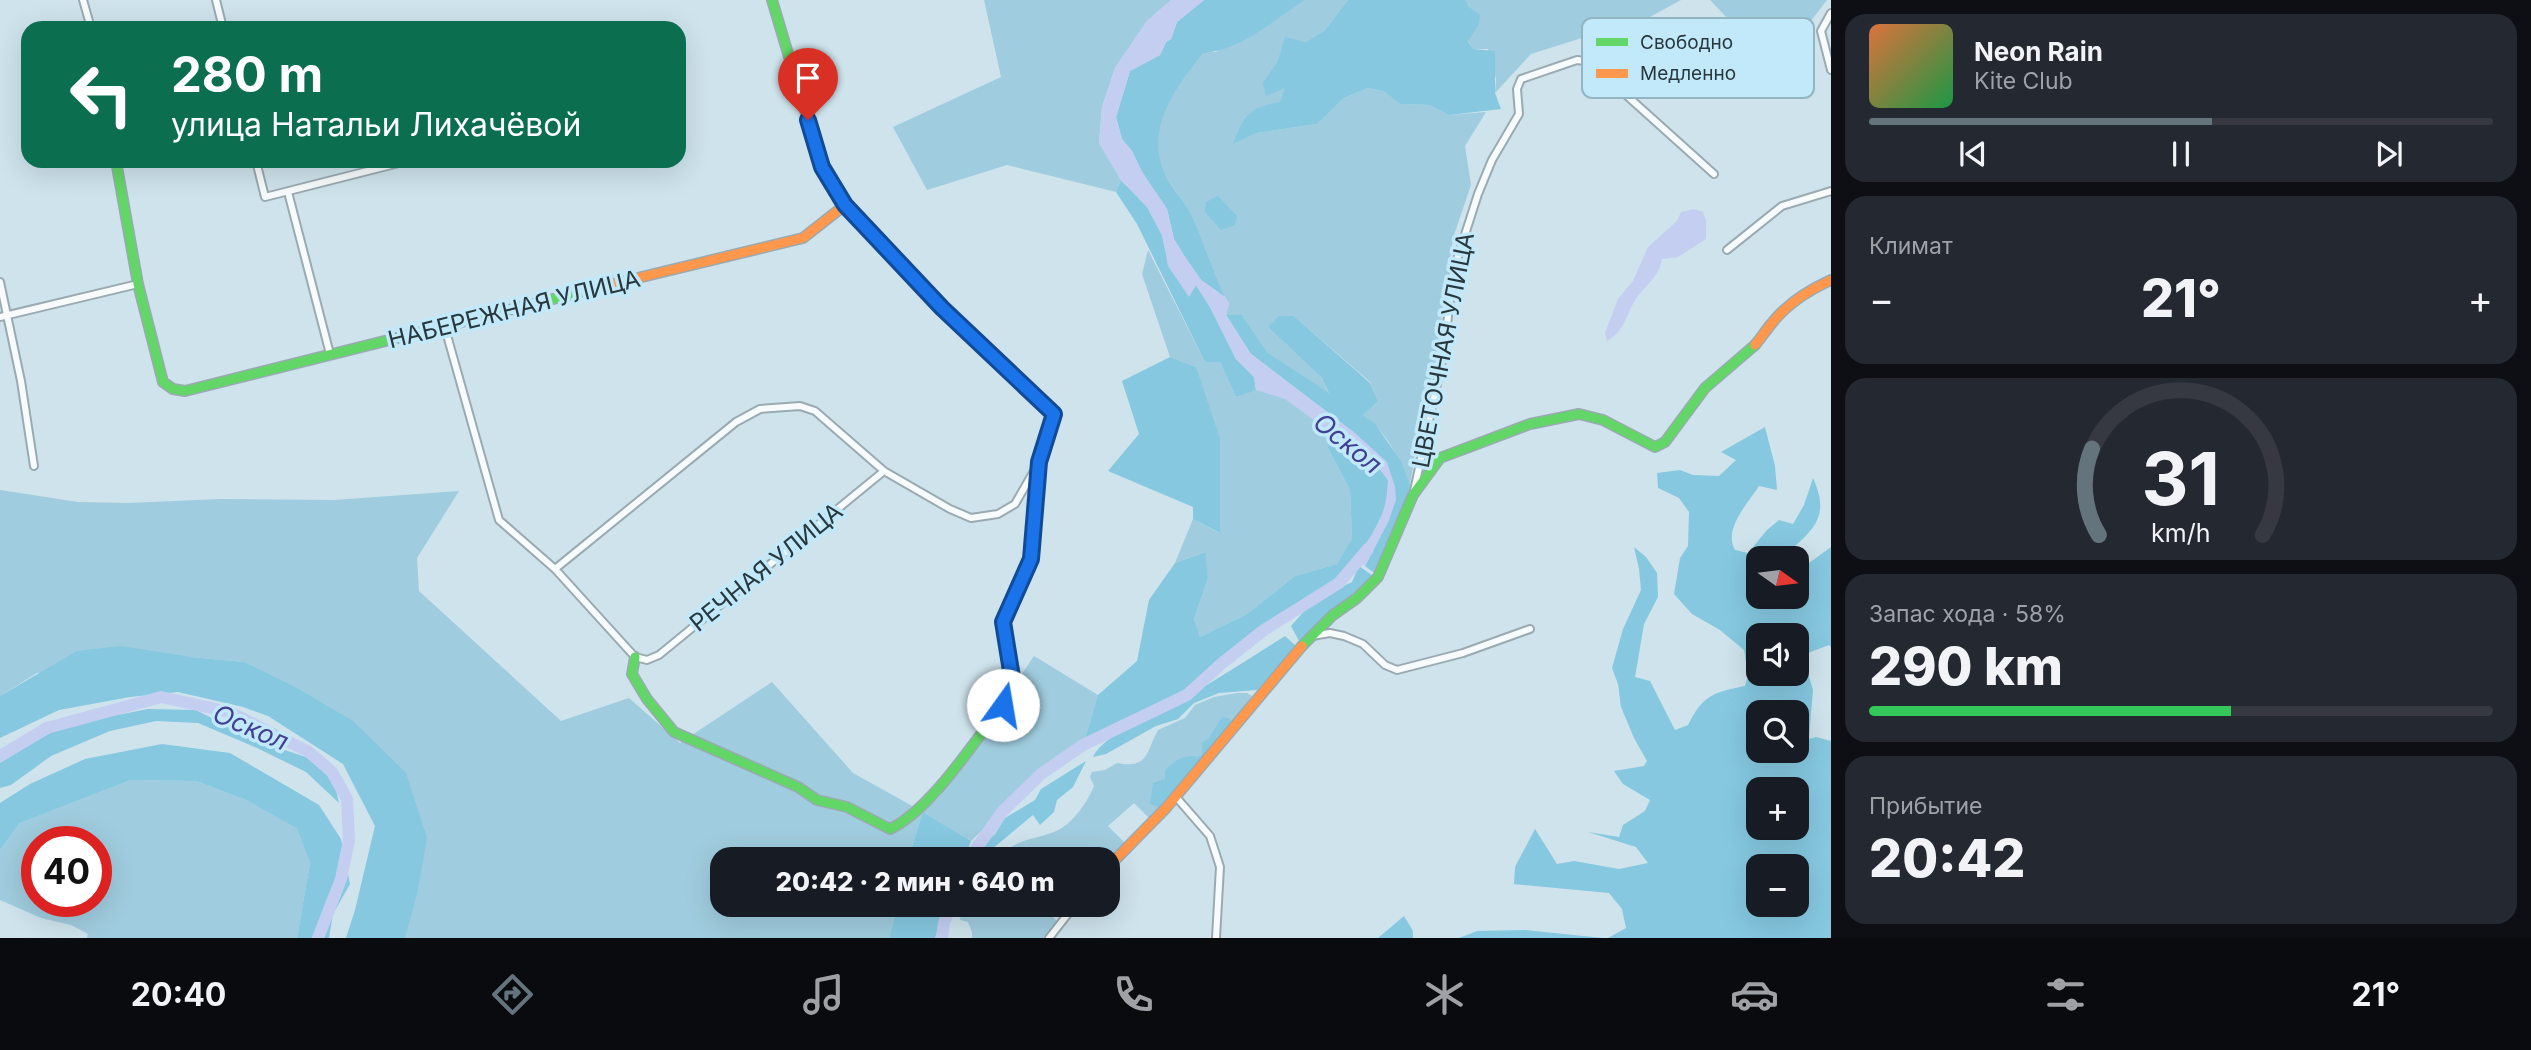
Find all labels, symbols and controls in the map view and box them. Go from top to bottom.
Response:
legend [1582,18,1814,98]
text: Свободно [1640,31,1733,54]
text: Neon Rain [1974,36,2103,67]
text: 280 m [171,45,323,104]
pin [778,48,838,120]
icon: left [56,49,147,140]
icon: arrive [789,59,827,97]
text: Медленно [1640,62,1736,85]
text: Kite Club [1974,67,2073,95]
text: улица Натальи Лихачёвой [171,105,581,144]
icon: previous [1954,135,1992,173]
icon: pause [2162,135,2200,173]
icon: next [2370,135,2408,173]
street label: ЦВЕТОЧНАЯ УЛИЦА [1406,230,1480,470]
text: Климат [1869,232,1953,260]
street label: НАБЕРЕЖНАЯ УЛИЦА [385,264,643,354]
text: 21° [2141,267,2221,330]
text: − [1869,276,1894,322]
text: + [2468,276,2493,322]
water label: Оскол [1308,406,1388,480]
text: 31 [2142,434,2220,523]
street label: РЕЧНАЯ УЛИЦА [684,497,848,637]
text: km/h [2151,518,2211,548]
north arrow [1746,546,1810,609]
map controls [1746,546,1809,917]
text: Запас хода · 58% [1869,600,2066,628]
button: sound [1746,623,1809,686]
text: 290 km [1869,635,2063,698]
position arrow [966,668,1040,742]
water label: Оскол [209,697,293,757]
button: search [1746,700,1809,763]
button: + [1746,777,1809,840]
text: Прибытие [1869,792,1982,820]
speed limit sign: 40 [21,826,112,917]
text: 20:42 [1869,827,2025,890]
button: − [1746,854,1809,917]
text: 20:42 · 2 мин · 640 m [775,866,1055,897]
icon: directions [488,970,537,1019]
icon: music [799,970,848,1019]
icon: phone [1109,970,1158,1019]
icon: climate [1420,970,1469,1019]
icon: car [1730,970,1779,1019]
icon: filters [2041,970,2090,1019]
text: 20:40 [131,975,226,1014]
text: 21° [2351,975,2400,1014]

